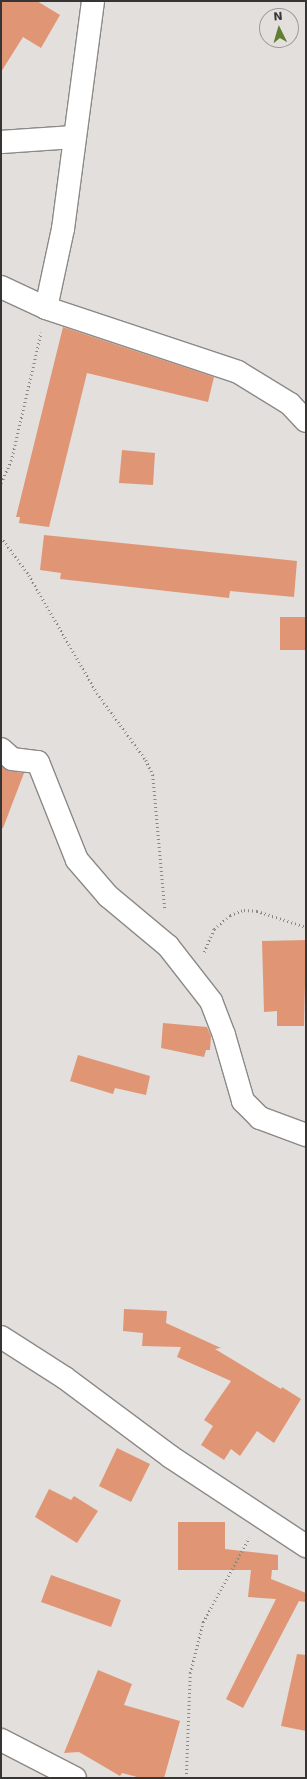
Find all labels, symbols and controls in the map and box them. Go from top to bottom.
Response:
north arrow [259,8,299,48]
text: N [273,10,283,23]

